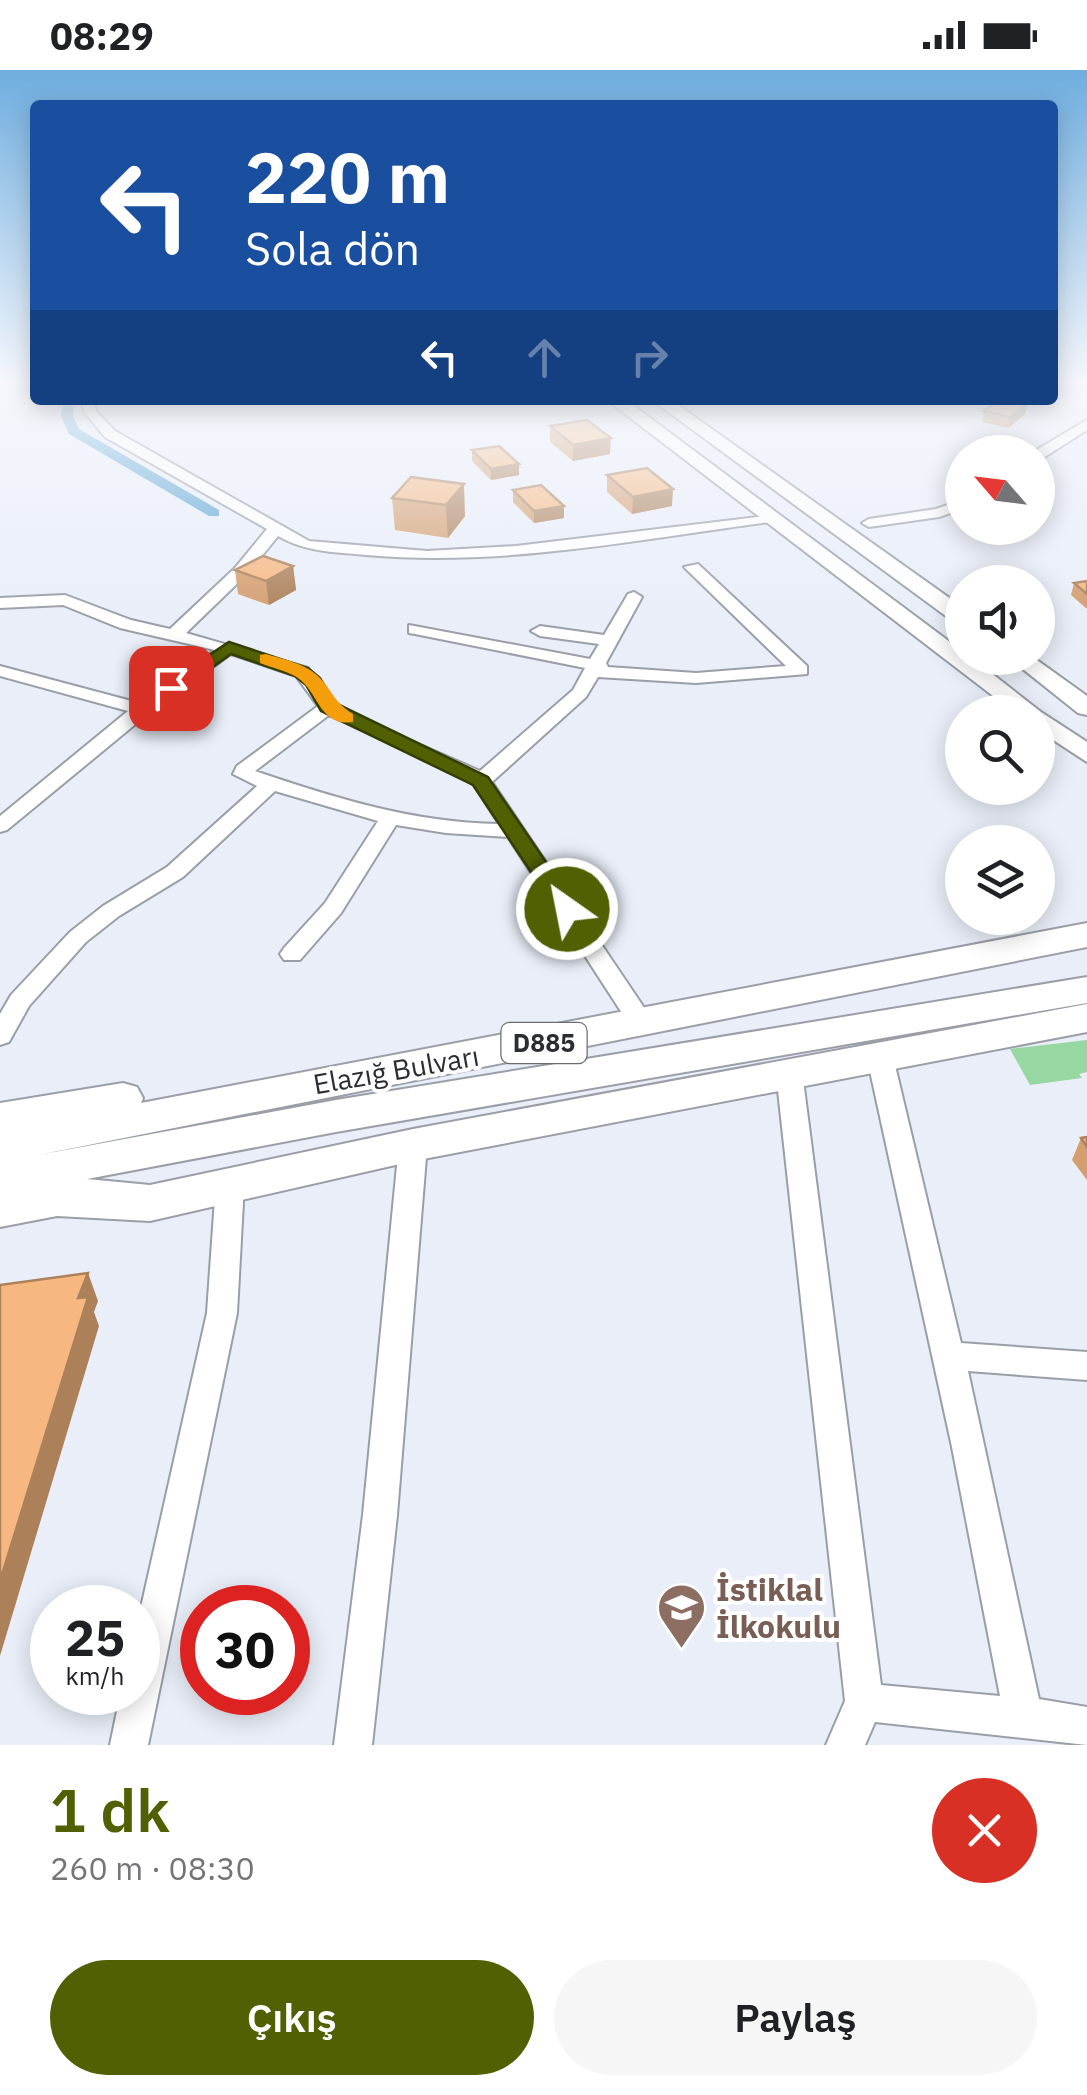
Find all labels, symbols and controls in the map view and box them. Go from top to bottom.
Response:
text: 08:29 [50,11,154,60]
text: 220 m [245,131,450,222]
icon: left [80,140,210,270]
text: Sola dön [245,219,420,277]
icon: left [412,330,467,385]
icon: ahead [517,330,572,385]
icon: right [622,330,677,385]
north arrow [945,435,1055,545]
map controls [945,435,1055,935]
button: sound [945,565,1055,675]
pin [129,646,214,731]
icon: arrive [144,661,199,716]
button: search [945,695,1055,805]
button: layers [945,825,1055,935]
position arrow [515,857,619,961]
road number: D885 [502,1023,586,1063]
street label: Elazığ Bulvarı [310,1037,482,1102]
place label: İstiklal İlkokulu [716,1568,841,1647]
school or university icon: İstiklal İlkokulu [655,1582,707,1650]
speed limit sign: 30 [180,1585,310,1715]
text: 25 [65,1605,125,1670]
text: km/h [66,1659,124,1692]
text: 1 dk [50,1770,170,1849]
button: close [932,1778,1037,1883]
text: 260 m · 08:30 [50,1847,255,1889]
button: Çıkış [50,1960,534,2075]
button: Paylaş [554,1960,1037,2075]

